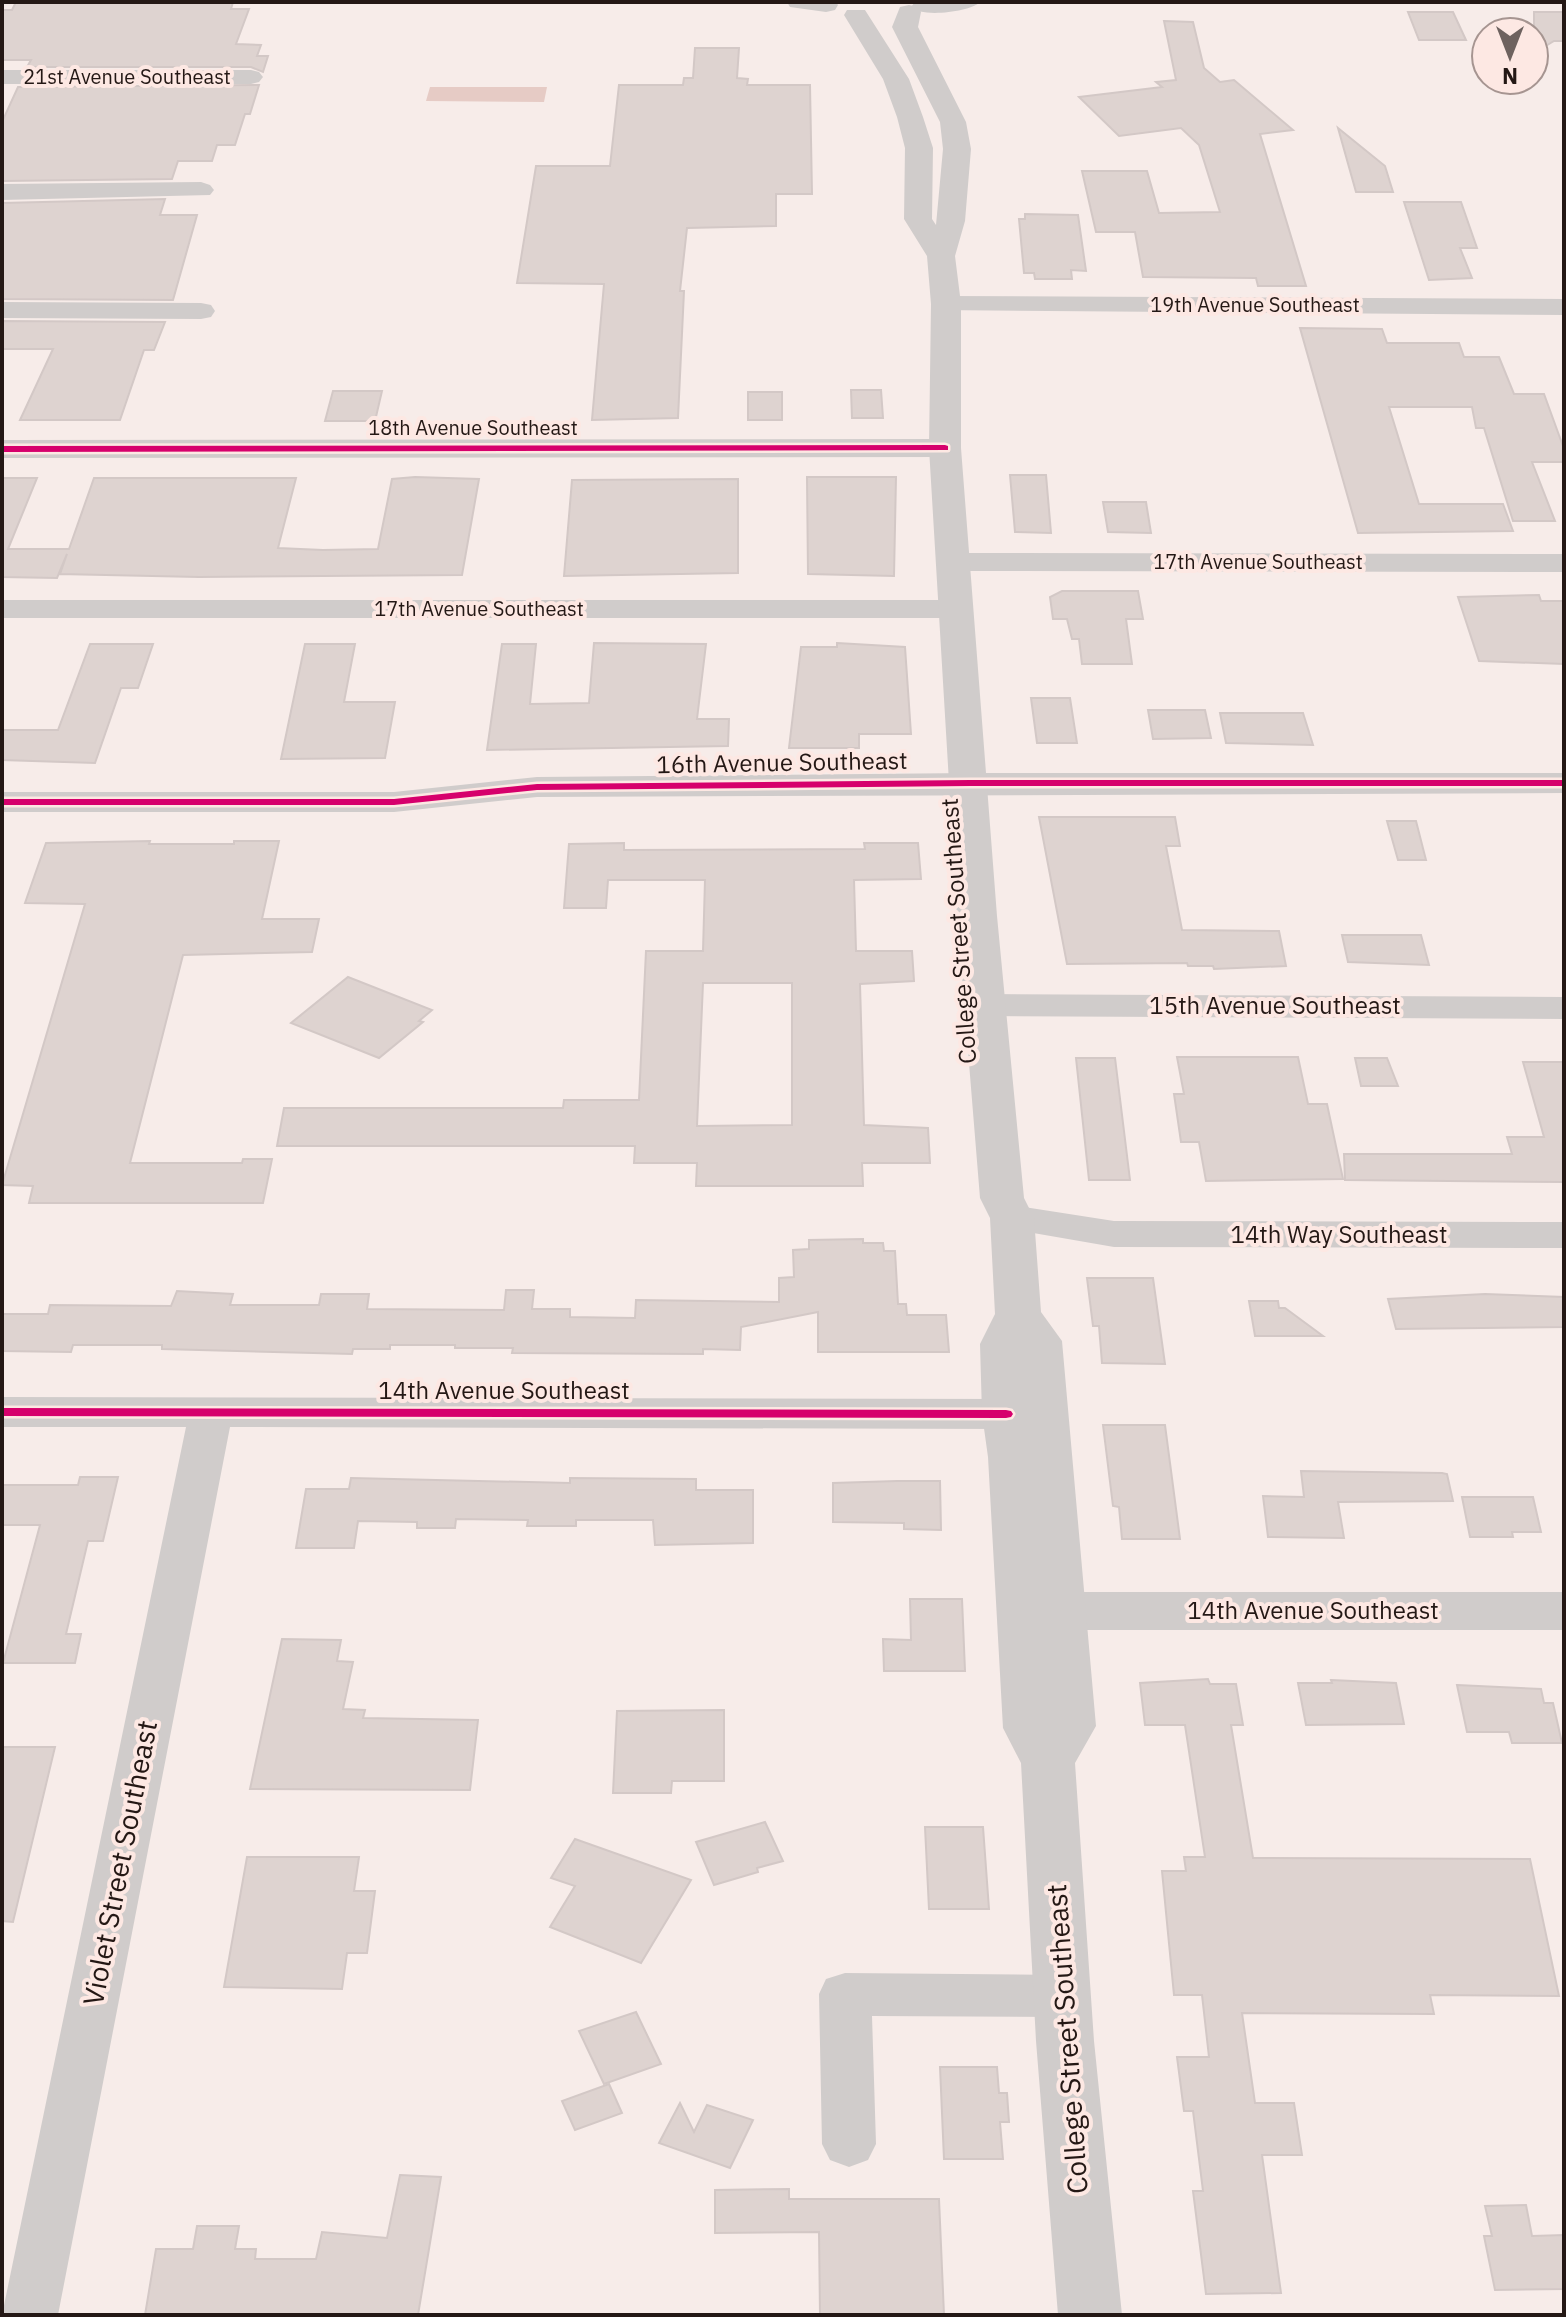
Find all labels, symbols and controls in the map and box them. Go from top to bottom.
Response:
north arrow [1470,16,1550,96]
text: N [1502,62,1518,91]
street label: 21st Avenue Southeast [23,63,231,90]
street label: 19th Avenue Southeast [1150,291,1360,318]
street label: 18th Avenue Southeast [368,414,578,441]
street label: 17th Avenue Southeast [1153,548,1363,575]
street label: 17th Avenue Southeast [374,595,584,622]
street label: 16th Avenue Southeast [656,744,908,780]
street label: College Street Southeast [933,797,983,1065]
street label: 15th Avenue Southeast [1149,989,1401,1021]
street label: 14th Way Southeast [1230,1218,1448,1250]
street label: 14th Avenue Southeast [378,1374,630,1406]
street label: 14th Avenue Southeast [1187,1594,1439,1626]
street label: Violet Street Southeast [74,1717,165,2009]
street label: College Street Southeast [1037,1883,1096,2195]

